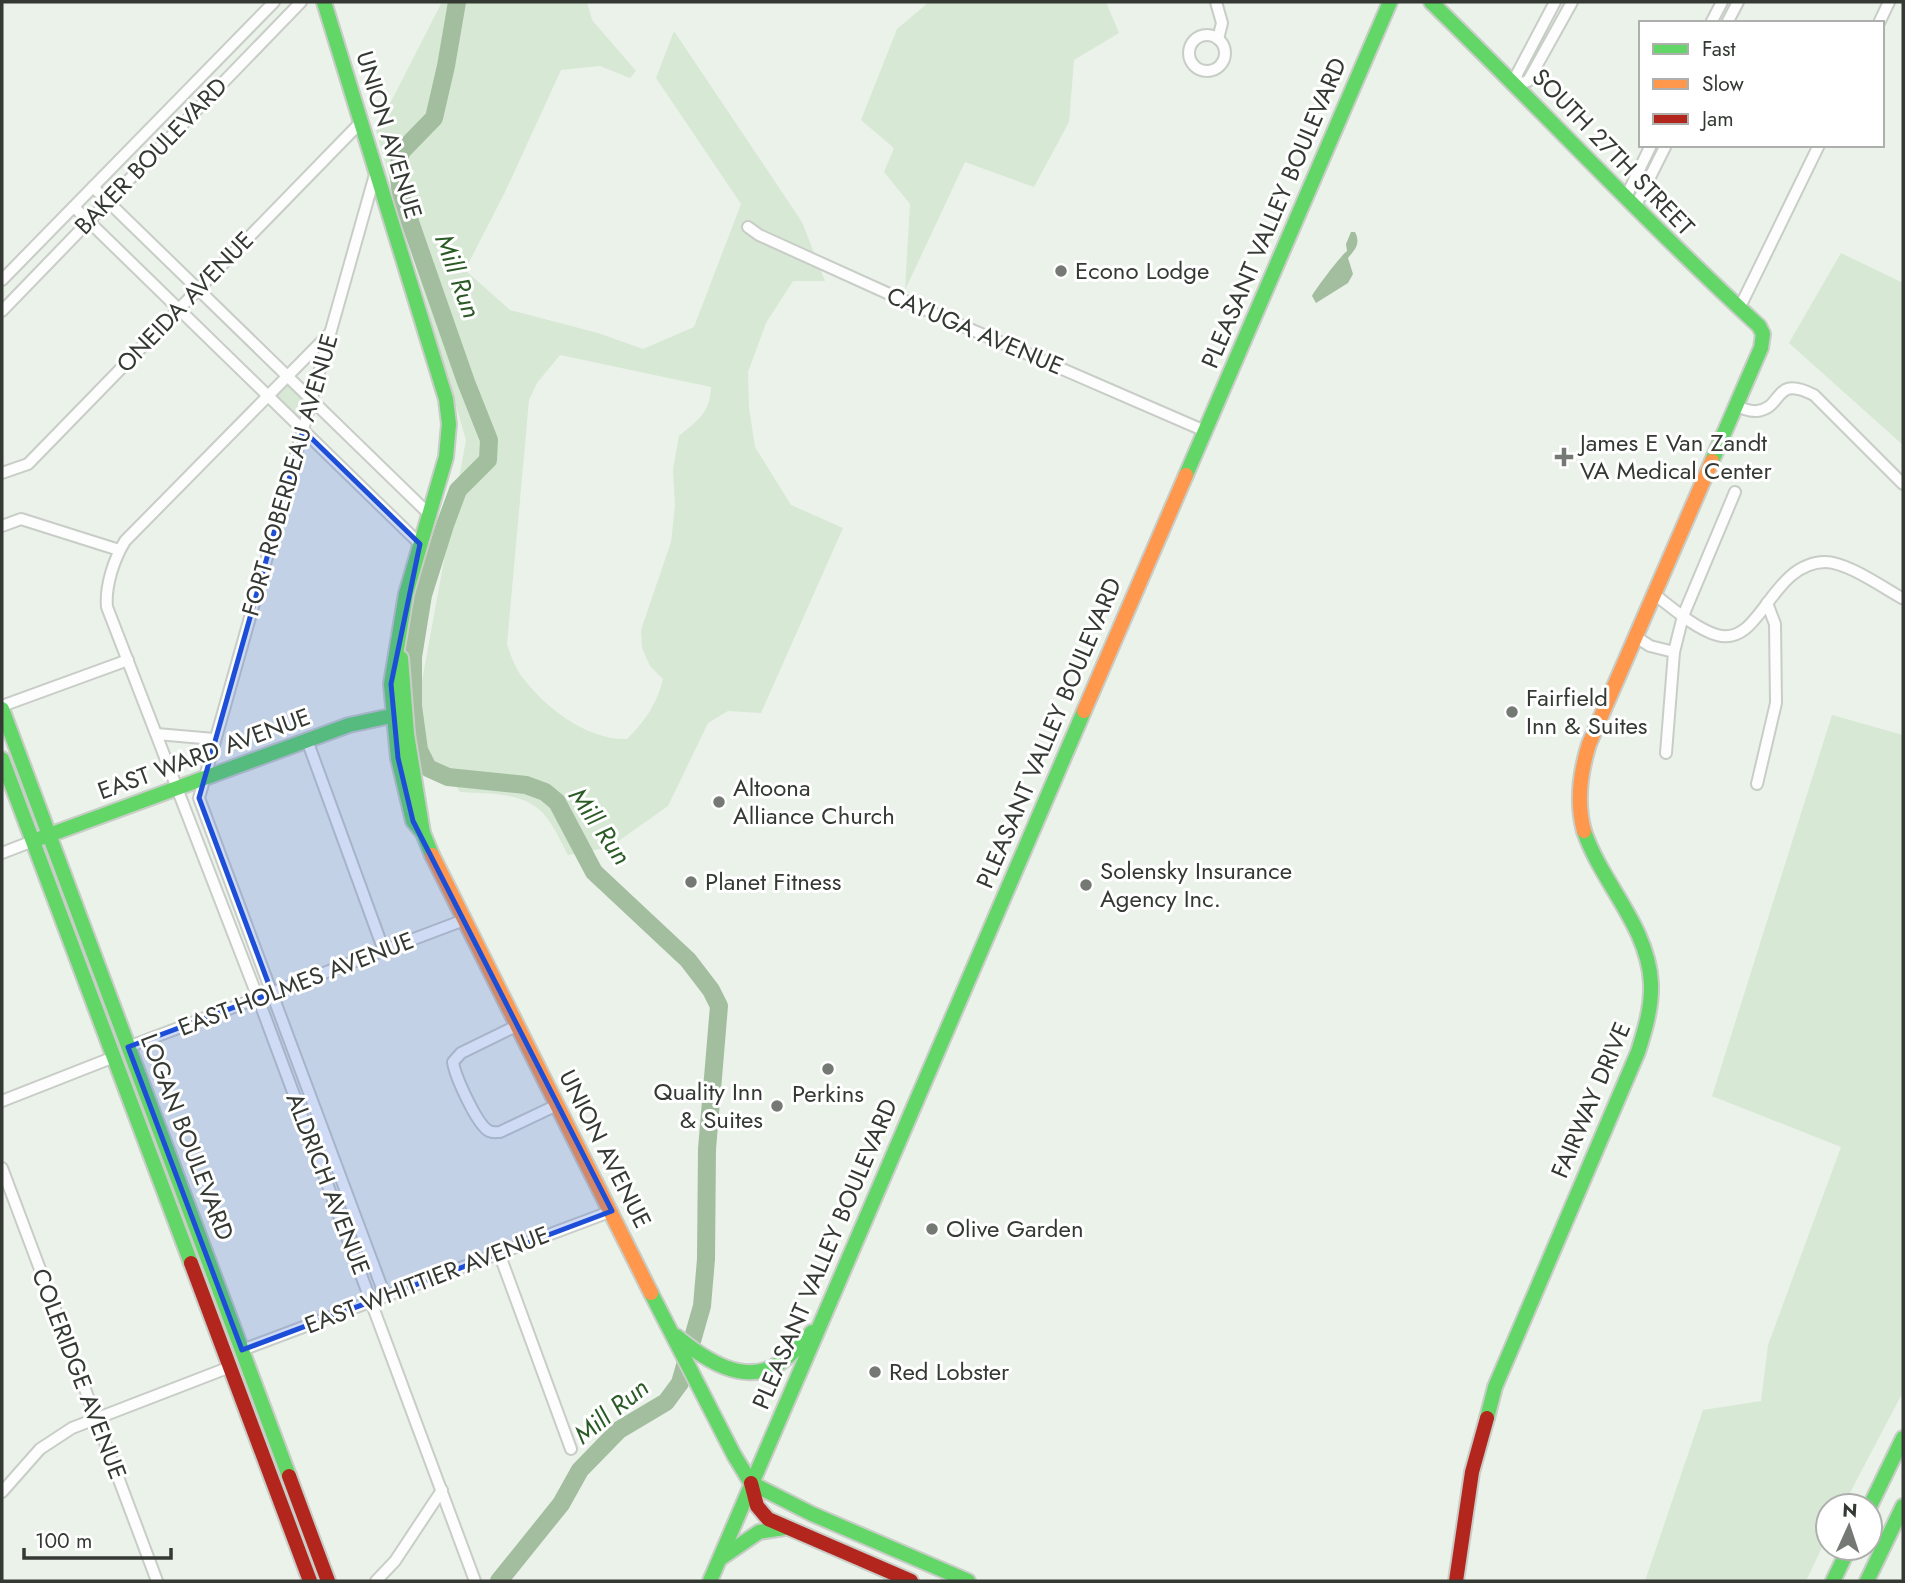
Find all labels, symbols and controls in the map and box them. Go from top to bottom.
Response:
legend [1639,21,1884,147]
text: Fast [1702,34,1735,64]
street label: UNION AVENUE [347,47,432,223]
street label: PLEASANT VALLEY BOULEVARD [1192,52,1355,373]
street label: SOUTH 27TH STREET [1524,60,1703,243]
street label: BAKER BOULEVARD [66,69,235,242]
text: Slow [1702,69,1744,99]
text: Jam [1699,104,1734,134]
street label: ONEIDA AVENUE [108,223,261,380]
water label: Mill Run [425,229,491,323]
place label: Econo Lodge [1075,253,1209,288]
marker: Econo Lodge [1053,263,1069,279]
street label: CAYUGA AVENUE [881,278,1069,384]
street label: FORT ROBERDEAU AVENUE [232,330,347,620]
place label: James E Van Zandt VA Medical Center [1577,425,1772,488]
marker: James E Van Zandt VA Medical Center [1554,447,1574,467]
street label: PLEASANT VALLEY BOULEVARD [967,572,1130,893]
place label: Fairfield Inn & Suites [1526,680,1647,743]
street label: EAST WARD AVENUE [93,699,315,808]
marker: Fairfield Inn & Suites [1504,704,1520,720]
place label: Altoona Alliance Church [733,770,895,833]
water label: Mill Run [559,779,641,873]
marker: Altoona Alliance Church [711,794,727,810]
place label: Solensky Insurance Agency Inc. [1100,853,1292,916]
place label: Planet Fitness [705,864,841,899]
marker: Planet Fitness [683,874,699,890]
marker: Solensky Insurance Agency Inc. [1078,877,1094,893]
street label: EAST HOLMES AVENUE [173,922,419,1045]
street label: FAIRWAY DRIVE [1542,1016,1639,1183]
street label: LOGAN BOULEVARD [132,1028,243,1245]
marker: Perkins [820,1061,836,1077]
street label: UNION AVENUE [550,1063,660,1234]
place label: Quality Inn & Suites [654,1074,763,1137]
place label: Perkins [792,1076,864,1111]
street label: ALDRICH AVENUE [278,1088,379,1280]
street label: PLEASANT VALLEY BOULEVARD [743,1093,906,1414]
marker: Quality Inn & Suites [769,1098,785,1114]
place label: Olive Garden [946,1211,1084,1246]
street label: EAST WHITTIER AVENUE [299,1217,554,1342]
marker: Olive Garden [924,1221,940,1237]
street label: COLERIDGE AVENUE [23,1263,136,1484]
place label: Red Lobster [889,1354,1010,1389]
marker: Red Lobster [867,1364,883,1380]
water label: Mill Run [565,1369,657,1453]
north arrow [1814,1492,1884,1562]
text: N [1842,1497,1858,1524]
scale bar [24,1516,172,1560]
text: 100 m [35,1526,92,1556]

